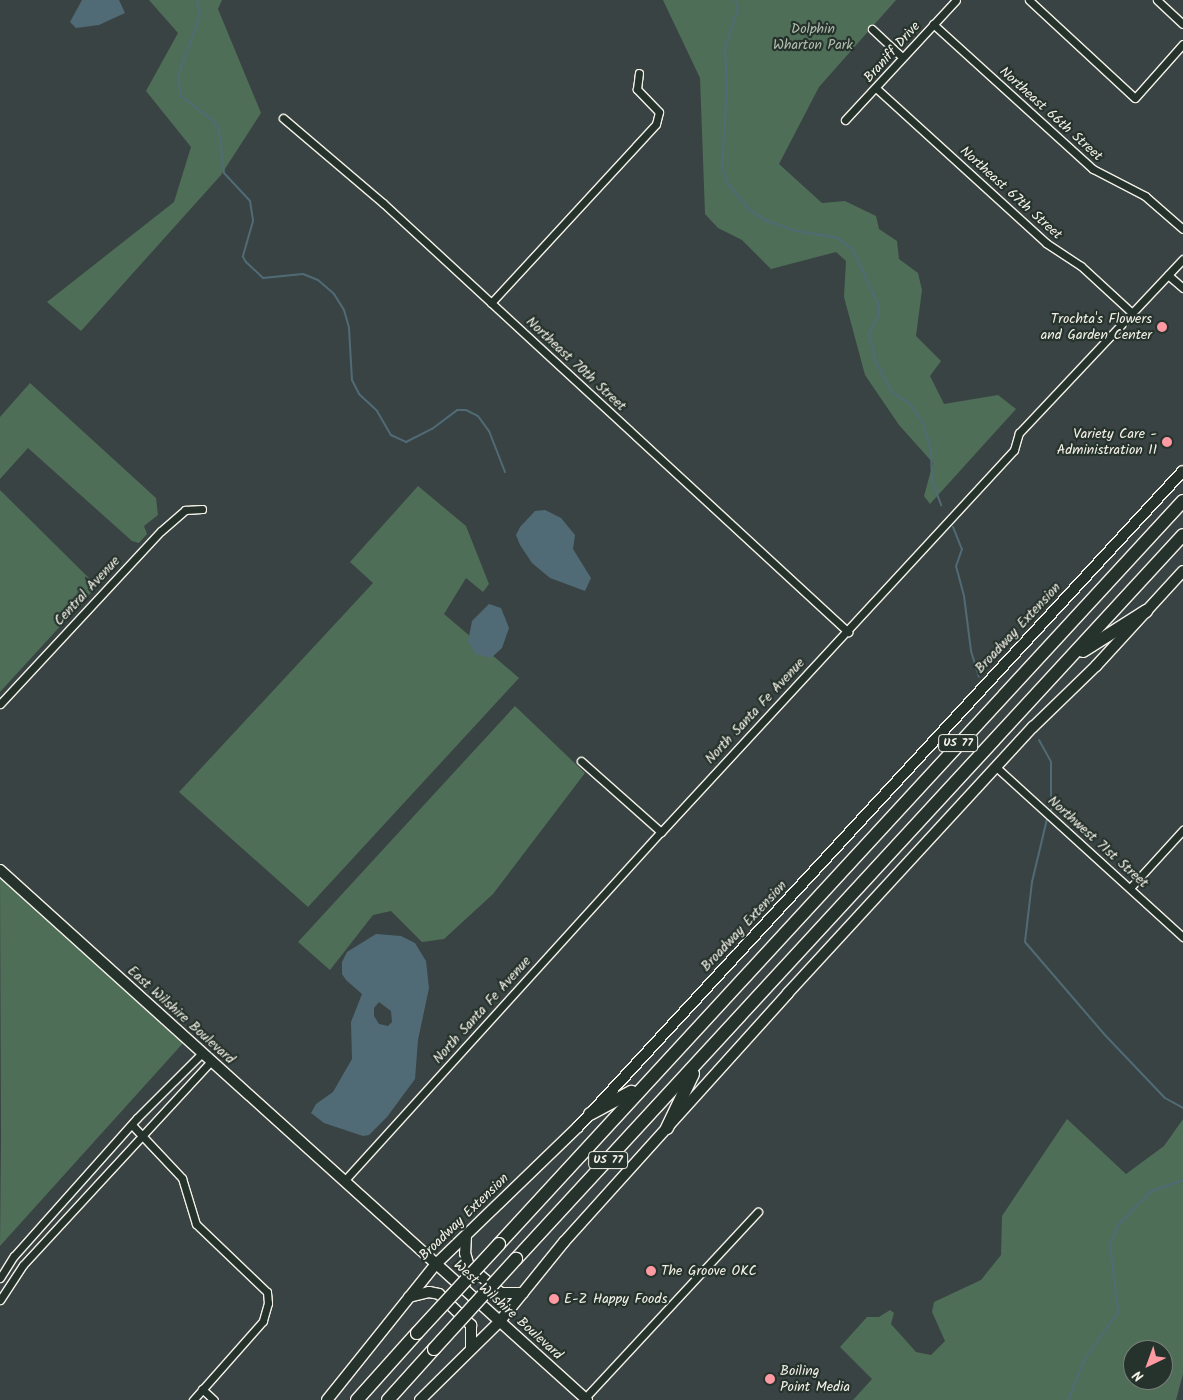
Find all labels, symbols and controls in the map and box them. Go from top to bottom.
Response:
street label: Braniff Drive [860,18,924,86]
park label: Dolphin Wharton Park [773,21,853,54]
street label: Northeast 66th Street [996,63,1106,165]
street label: Northeast 67th Street [957,143,1065,243]
place label: Trochta's Flowers and Garden Center [1041,311,1152,344]
street label: Northeast 70th Street [522,313,630,415]
marker: Trochta's Flowers and Garden Center [1156,321,1168,333]
place label: Variety Care - Administration II [1057,426,1157,458]
marker: Variety Care - Administration II [1161,436,1173,448]
street label: Central Avenue [50,553,124,629]
street label: Broadway Extension [972,579,1064,677]
street label: North Santa Fe Avenue [702,655,808,767]
road number: US 77 [938,734,978,752]
street label: Northwest 71st Street [1044,792,1152,892]
street label: Broadway Extension [698,877,790,975]
street label: North Santa Fe Avenue [429,953,535,1067]
street label: East Wilshire Boulevard [124,962,238,1068]
road number: US 77 [588,1150,628,1170]
street label: Broadway Extension [416,1170,512,1264]
street label: West Wilshire Boulevard [450,1257,566,1363]
place label: The Groove OKC [661,1263,757,1279]
marker: The Groove OKC [645,1265,657,1277]
place label: E-Z Happy Foods [564,1291,667,1307]
marker: E-Z Happy Foods [548,1293,560,1305]
north arrow [1123,1340,1173,1390]
place label: Boiling Point Media [780,1363,850,1395]
text: N [1128,1364,1149,1387]
marker: Boiling Point Media [764,1373,776,1385]

